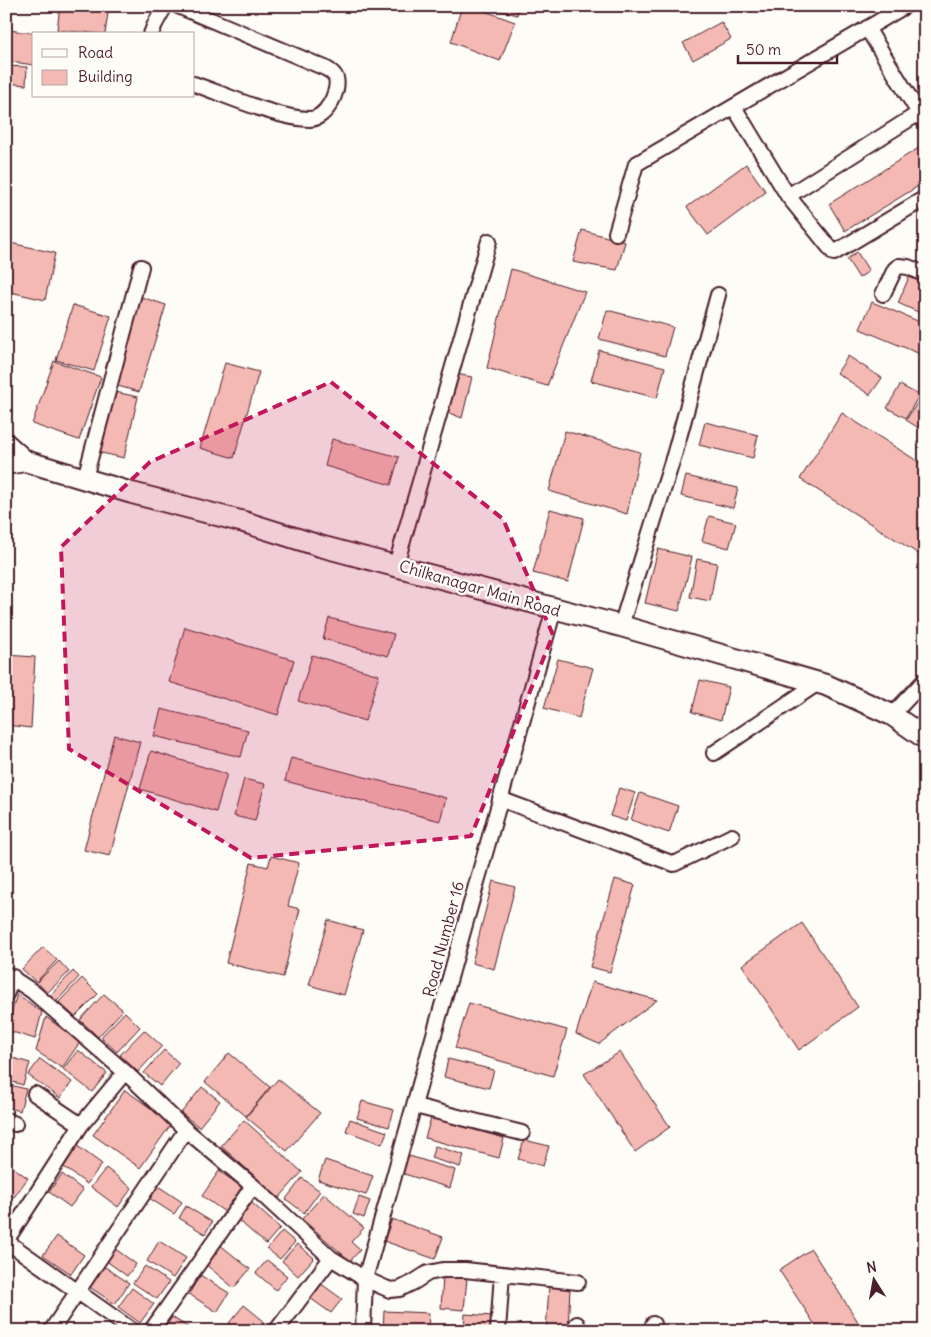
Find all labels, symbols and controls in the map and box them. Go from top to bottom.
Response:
legend [32,32,195,98]
scale bar [738,32,837,64]
text: 50 m [746,40,781,59]
text: Road [78,43,113,62]
text: Building [78,67,133,86]
street label: Chilkanagar Main Road [397,555,563,621]
street label: Road Number 16 [418,879,468,999]
north arrow [848,1254,898,1304]
text: N [865,1257,878,1277]

